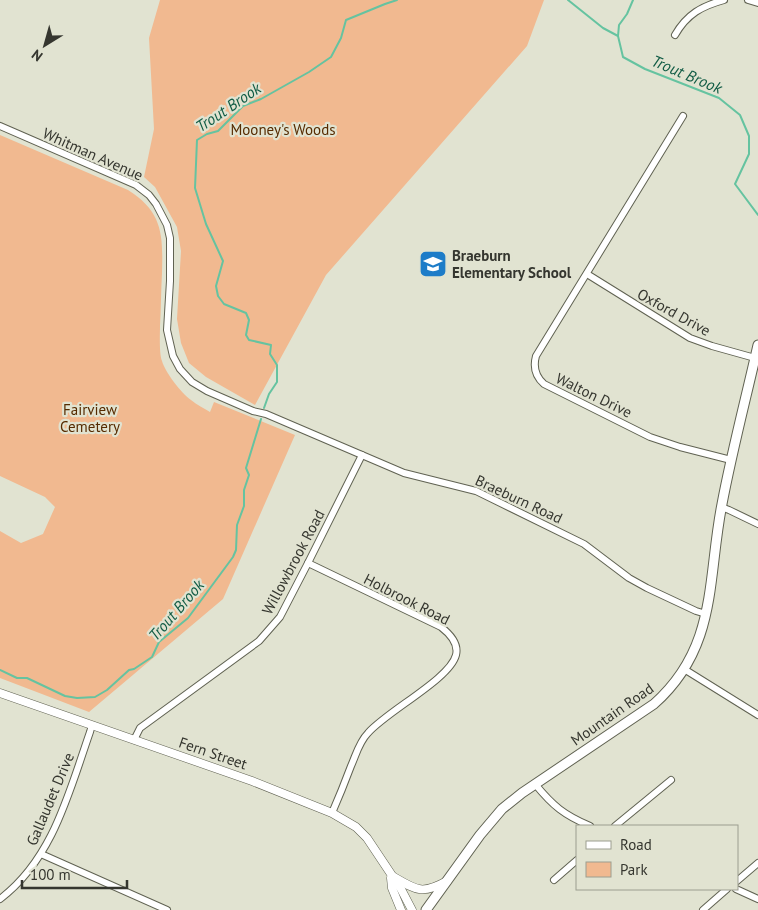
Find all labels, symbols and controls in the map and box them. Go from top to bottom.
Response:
north arrow [20,20,70,70]
text: N [28,45,46,65]
water label: Trout Brook [649,50,726,98]
water label: Trout Brook [191,77,265,136]
park label: Mooney's Woods [230,120,336,139]
street label: Whitman Avenue [40,123,146,185]
place label: Braeburn Elementary School [452,246,572,282]
school or university icon: Braeburn Elementary School [418,249,448,279]
street label: Oxford Drive [634,284,714,340]
street label: Walton Drive [553,368,635,422]
park label: Fairview Cemetery [60,400,120,436]
street label: Braeburn Road [472,470,566,528]
street label: Willowbrook Road [257,506,329,618]
street label: Holbrook Road [361,569,453,629]
water label: Trout Brook [144,575,209,645]
street label: Mountain Road [567,678,657,750]
street label: Fern Street [176,732,250,774]
street label: Gallaudet Drive [22,750,78,848]
legend [576,825,738,890]
text: Road [620,835,652,854]
scale bar [22,858,128,890]
text: Park [620,860,648,879]
text: 100 m [30,865,71,884]

